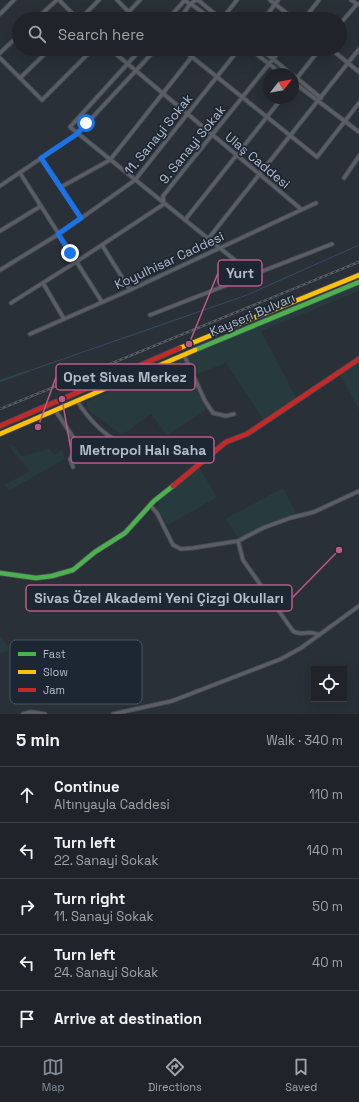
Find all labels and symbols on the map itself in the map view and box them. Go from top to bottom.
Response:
north arrow [263,68,299,104]
street label: 11. Sanayi Sokak [120,90,196,178]
street label: 9. Sanayi Sokak [155,101,229,187]
route start [77,114,95,132]
street label: Ulaş Caddesi [222,128,294,192]
street label: Koyulhisar Caddesi [112,228,227,293]
route end [61,244,79,262]
callout: Yurt [218,260,262,286]
text: Yurt [226,264,254,282]
street label: Kayseri Bulvarı [207,289,298,340]
callout: Opet Sivas Merkez [56,364,195,390]
text: Opet Sivas Merkez [63,368,187,386]
callout: Metropol Halı Saha [71,437,214,463]
text: Metropol Halı Saha [80,441,206,459]
callout: Sivas Özel Akademi Yeni Çizgi Okulları [26,585,292,611]
text: Sivas Özel Akademi Yeni Çizgi Okulları [34,589,284,607]
legend [10,640,142,704]
text: Fast [43,647,66,661]
text: Slow [43,665,68,679]
text: Jam [43,683,65,697]

